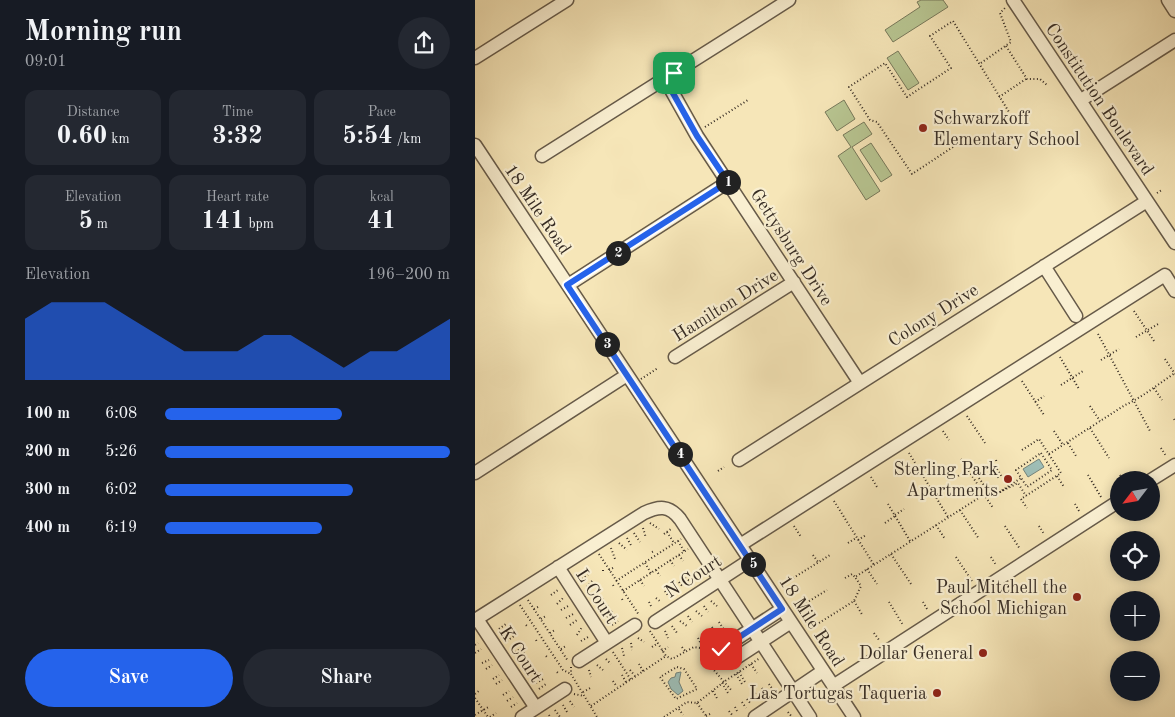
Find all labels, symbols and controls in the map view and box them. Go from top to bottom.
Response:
button: share [398,17,450,69]
text: Morning run [25,19,182,47]
street label: Constitution Boulevard [1042,20,1157,179]
pin [653,52,695,94]
text: 09:01 [25,54,67,70]
icon: arrive [660,59,688,87]
text: Distance [67,105,120,119]
text: Time [222,105,253,119]
text: Pace [368,105,396,119]
place label: Schwarzkoff Elementary School [933,110,1080,149]
marker: Schwarzkoff Elementary School [917,122,929,134]
text: 0.60 [57,124,107,149]
text: 3:32 [212,124,263,149]
text: 5:54 [342,124,393,149]
text: km [107,132,130,146]
text: /km [393,132,421,146]
street label: 18 Mile Road [501,161,574,258]
pin: 1 [715,170,741,194]
text: 1 [724,175,733,189]
street label: Gettysburg Drive [747,186,836,309]
text: Elevation [65,190,122,204]
text: Heart rate [206,190,269,204]
text: kcal [370,190,394,204]
text: 5 [78,209,93,234]
text: 141 [201,209,245,234]
text: 41 [367,209,396,234]
text: m [93,217,108,231]
text: bpm [245,217,274,231]
pin: 2 [605,240,631,266]
text: 2 [614,246,623,260]
street label: Hamilton Drive [670,266,781,345]
text: Elevation [25,267,90,283]
text: 196–200 m [367,267,450,283]
street label: Colony Drive [885,281,982,351]
pin: 3 [595,332,619,356]
text: 3 [603,337,612,351]
text: 100 m [25,406,70,422]
text: 6:08 [105,406,137,422]
pin: 4 [667,442,693,466]
text: 200 m [25,444,70,460]
text: 5:26 [105,444,137,460]
text: 4 [676,447,685,461]
place label: Sterling Park Apartments [894,461,998,500]
north arrow [1110,471,1160,521]
map controls [1110,471,1160,701]
marker: Sterling Park Apartments [1002,473,1014,485]
text: 300 m [25,482,70,498]
text: 6:02 [105,482,137,498]
text: 400 m [25,520,70,536]
text: 6:19 [105,520,137,536]
button: locate [1110,531,1160,581]
street label: N Court [662,552,725,602]
pin: 5 [741,552,765,576]
text: 5 [749,557,758,571]
street label: L Court [572,566,620,627]
street label: 18 Mile Road [775,573,847,670]
place label: Paul Mitchell the School Michigan [936,579,1067,618]
marker: Paul Mitchell the School Michigan [1071,591,1083,603]
button: + [1110,591,1160,641]
street label: K Court [495,623,545,686]
pin [700,628,742,670]
icon: check [707,635,735,663]
place label: Dollar General [859,645,973,663]
marker: Dollar General [977,647,989,659]
button: Save [25,649,233,707]
button: Share [243,649,450,707]
button: − [1110,651,1160,701]
place label: Las Tortugas Taqueria [749,685,927,703]
marker: Las Tortugas Taqueria [931,687,943,699]

